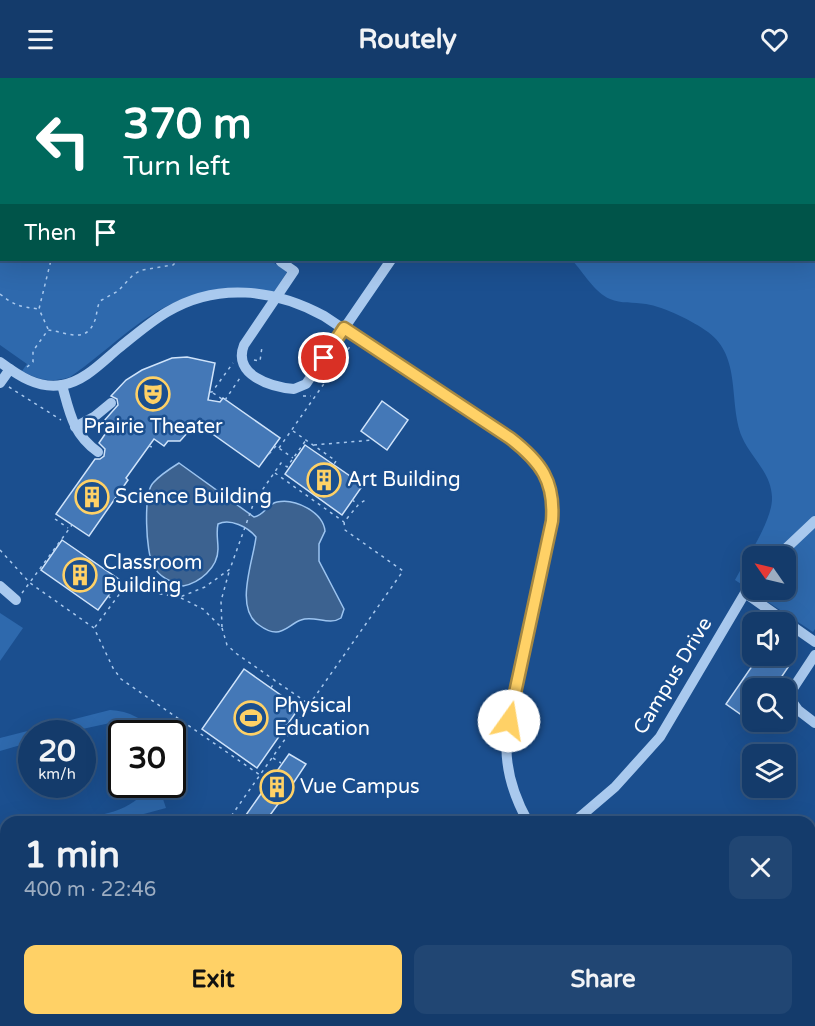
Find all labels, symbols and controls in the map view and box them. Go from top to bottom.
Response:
icon: menu [24,23,57,56]
text: Routely [358,23,457,56]
icon: heart [758,23,791,56]
text: 370 m [123,99,252,150]
icon: left [24,102,102,180]
text: Turn left [123,150,230,183]
icon: arrive [89,216,122,249]
text: Then [24,220,77,246]
pin [298,332,349,383]
icon: arrive [307,341,340,374]
theatre icon: Prairie Theater [135,376,171,412]
place label: Prairie Theater [83,415,223,439]
building icon: Art Building [306,462,342,498]
place label: Art Building [347,468,461,492]
building icon: Science Building [74,479,110,515]
place label: Science Building [115,485,272,509]
north arrow [742,546,796,600]
map controls [742,546,796,798]
place label: Classroom Building [103,551,202,598]
building icon: Classroom Building [62,557,98,593]
button: sound [742,612,796,666]
street label: Campus Drive [629,613,717,739]
button: search [742,678,796,732]
position arrow [477,689,541,753]
place label: Physical Education [274,694,370,741]
sports icon: Physical Education [233,700,269,736]
speed limit sign: 30 [108,720,186,798]
text: 20 [38,733,76,770]
button: layers [742,744,796,798]
text: km/h [38,765,76,783]
building icon: Vue Campus [259,769,295,805]
place label: Vue Campus [300,775,420,799]
text: 1 min [24,834,120,877]
button: close [729,836,792,899]
text: 400 m · 22:46 [24,878,156,902]
button: Exit [24,945,402,1014]
button: Share [414,945,792,1014]

